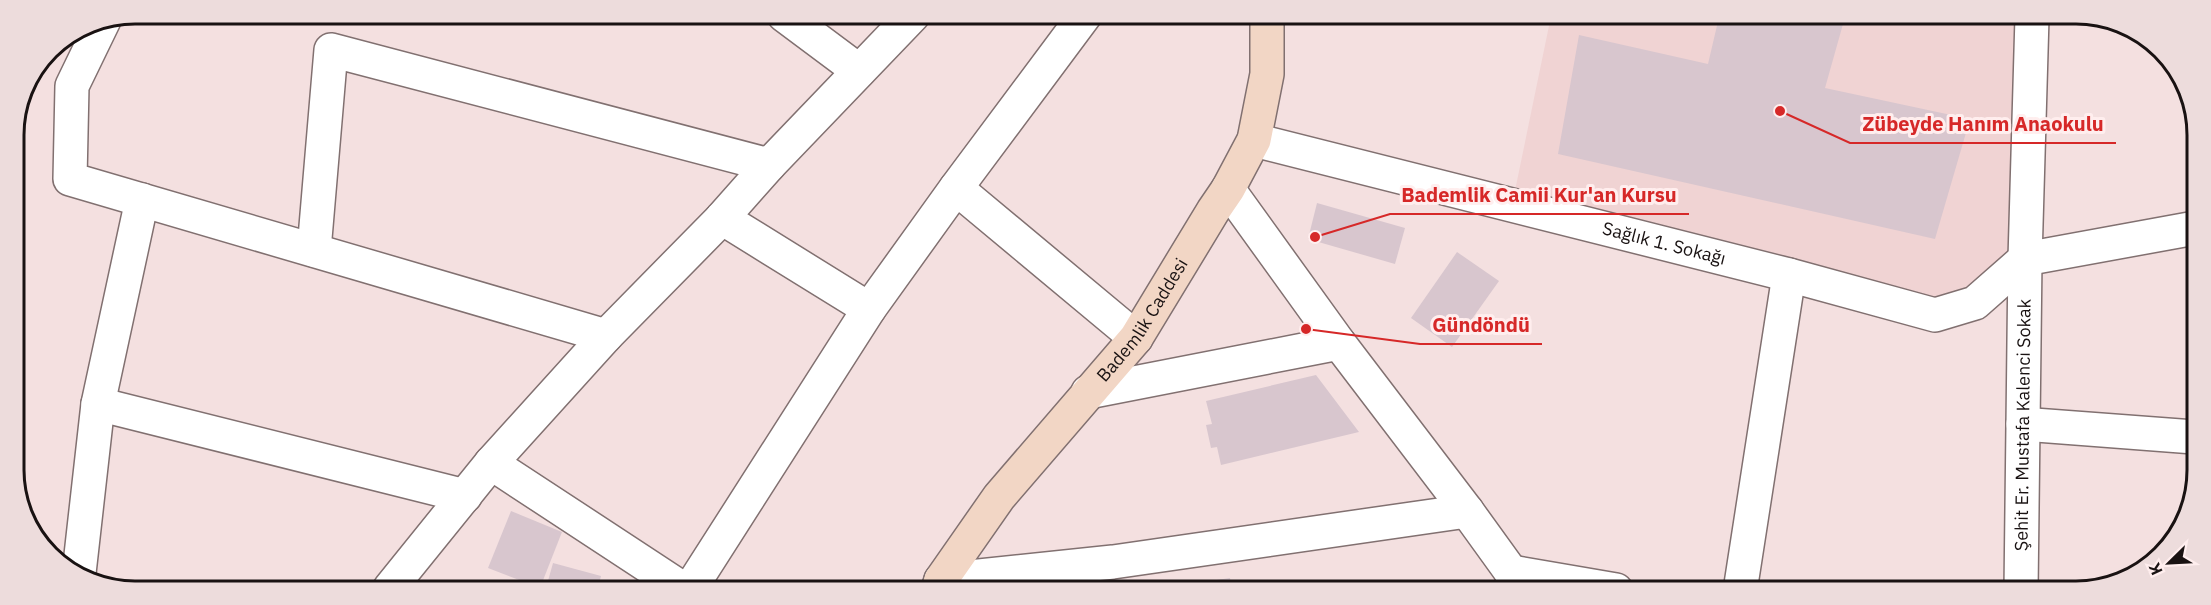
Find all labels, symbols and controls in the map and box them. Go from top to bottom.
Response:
callout: Zübeyde Hanım Anaokulu [1850,105,2116,143]
text: Zübeyde Hanım Anaokulu [1862,110,2104,137]
callout: Bademlik Camii Kur'an Kursu [1390,176,1689,214]
text: Bademlik Camii Kur'an Kursu [1401,181,1677,208]
street label: Sağlık 1. Sokağı [1600,216,1728,270]
street label: Bademlik Caddesi [1091,254,1193,386]
street label: Şehit Er. Mustafa Kalenci Sokak [2009,298,2036,551]
callout: Gündöndü [1420,306,1542,344]
text: Gündöndü [1432,311,1530,338]
north arrow [2139,533,2199,593]
text: K [2144,560,2167,578]

